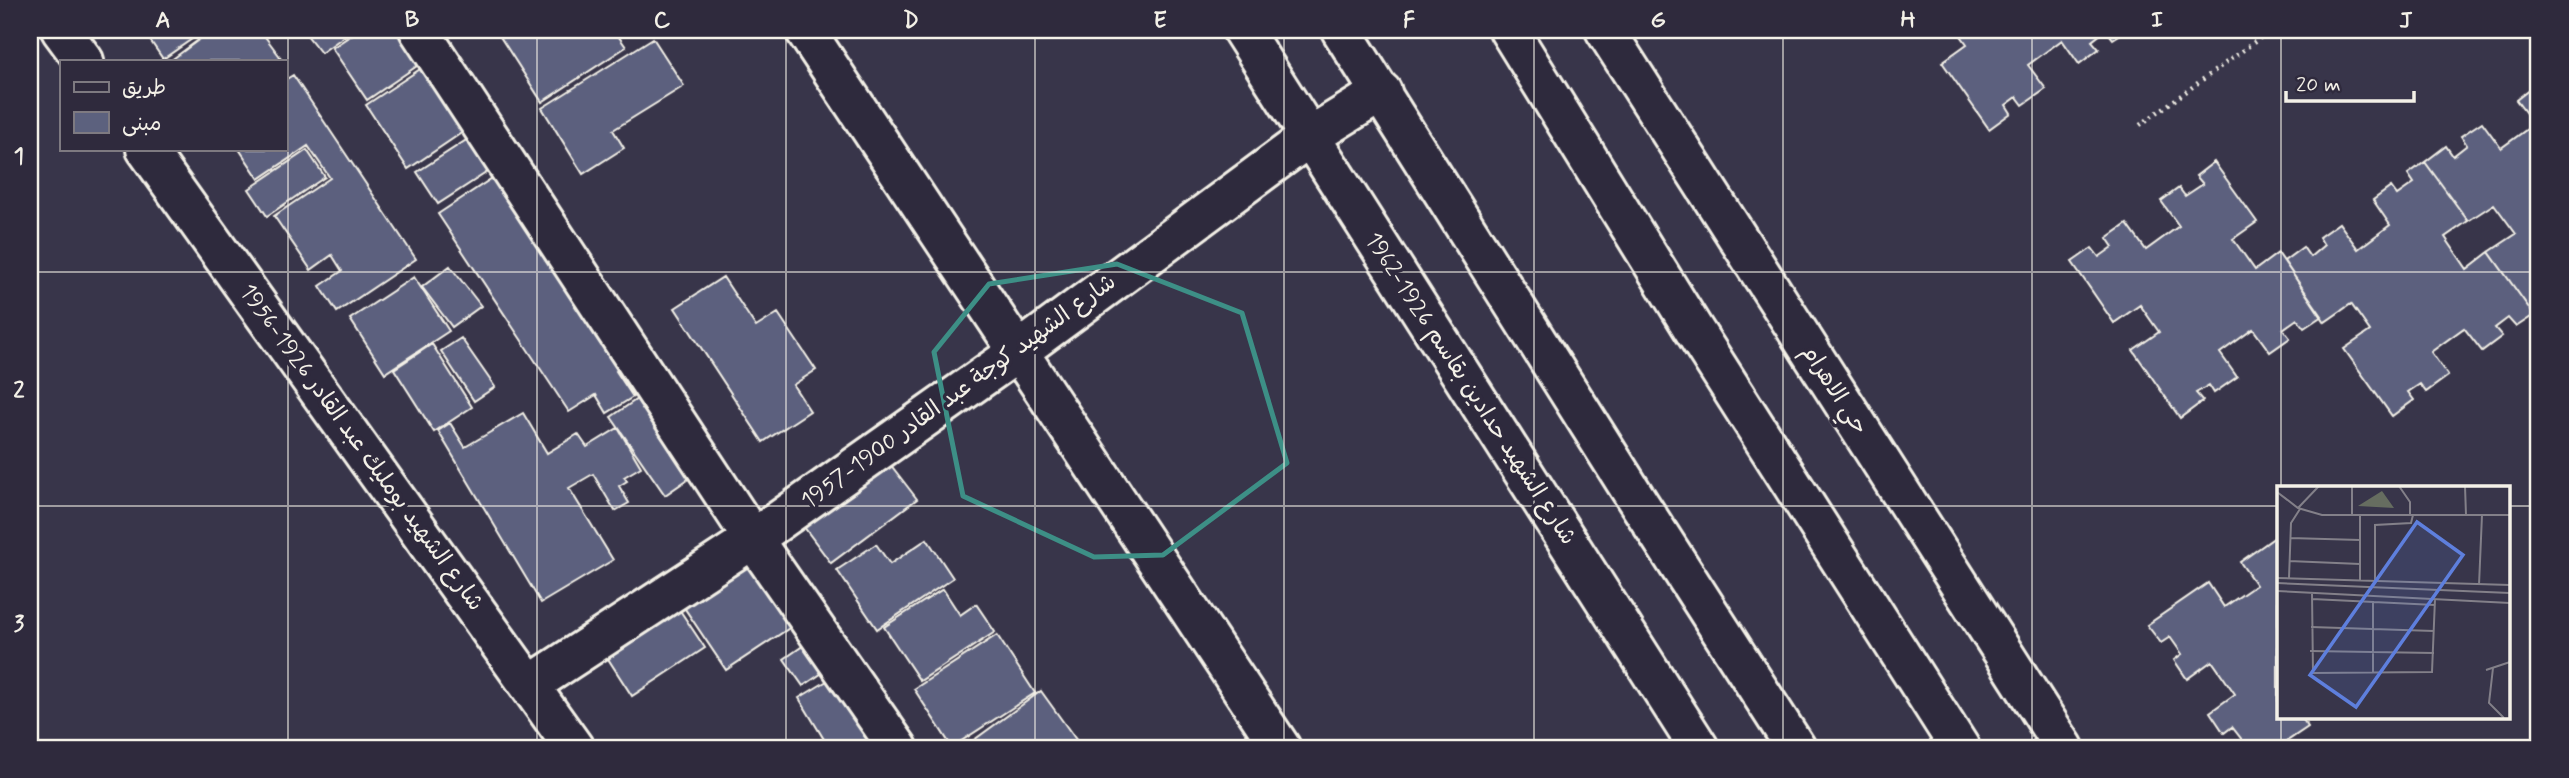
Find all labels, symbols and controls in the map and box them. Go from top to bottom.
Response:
text: A [155,6,171,36]
text: B [405,6,420,36]
text: C [654,6,671,36]
text: D [903,6,919,36]
text: E [1153,6,1167,36]
text: F [1403,6,1415,36]
text: G [1650,6,1666,36]
text: H [1900,6,1916,36]
text: I [2151,6,2163,36]
text: J [2399,6,2413,36]
legend [60,60,287,150]
scale bar [2286,60,2413,104]
text: 20 m [2296,71,2341,99]
text: طريق [122,74,166,102]
text: مبنى [122,110,161,138]
text: 1 [14,142,24,172]
street label: شارع الشهيد حدادين بقاسم 1926-1962 [1357,227,1582,552]
street label: شارع الشهيد كوجة عبد القادر 1900-1957 [796,268,1122,516]
street label: شارع الشهيد بومليك عبد القادر 1926-1956 [232,278,490,618]
street label: حي الاهرام [1790,339,1874,443]
text: 2 [13,376,25,406]
inset map [2277,486,2510,718]
text: 3 [14,610,25,640]

